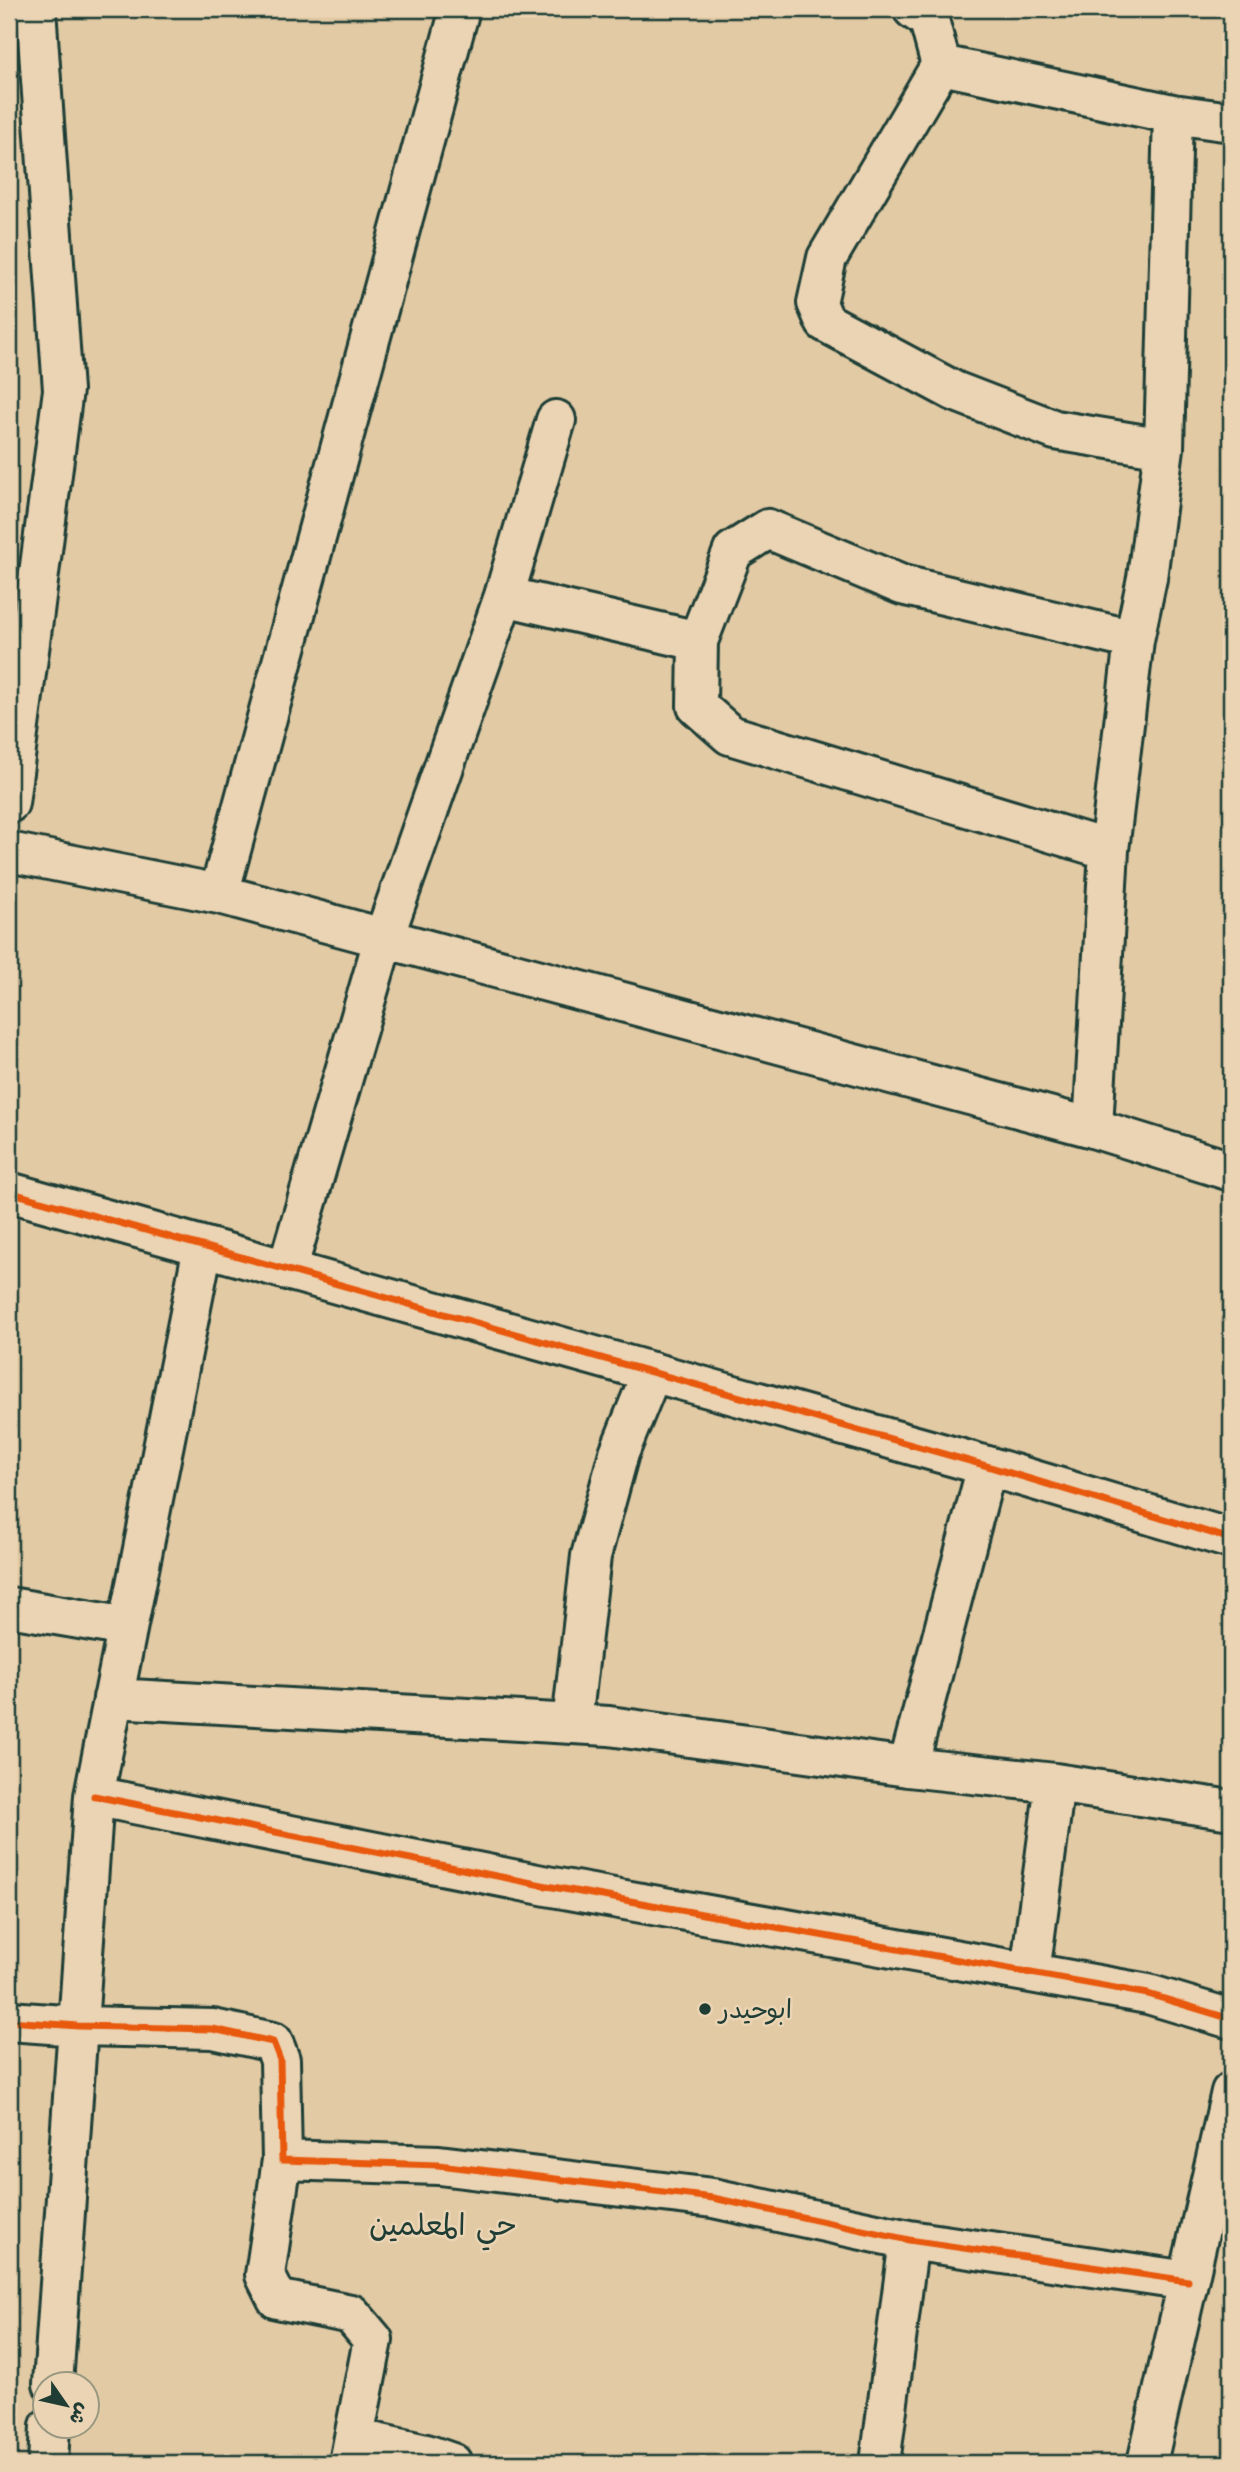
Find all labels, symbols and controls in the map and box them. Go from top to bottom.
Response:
place label: ابوحيدر [717,1995,792,2025]
marker: ابوحيدر [697,2001,713,2017]
district label: حي المعلمين [369,2208,517,2251]
north arrow [32,2370,102,2440]
text: ش [64,2399,94,2429]

